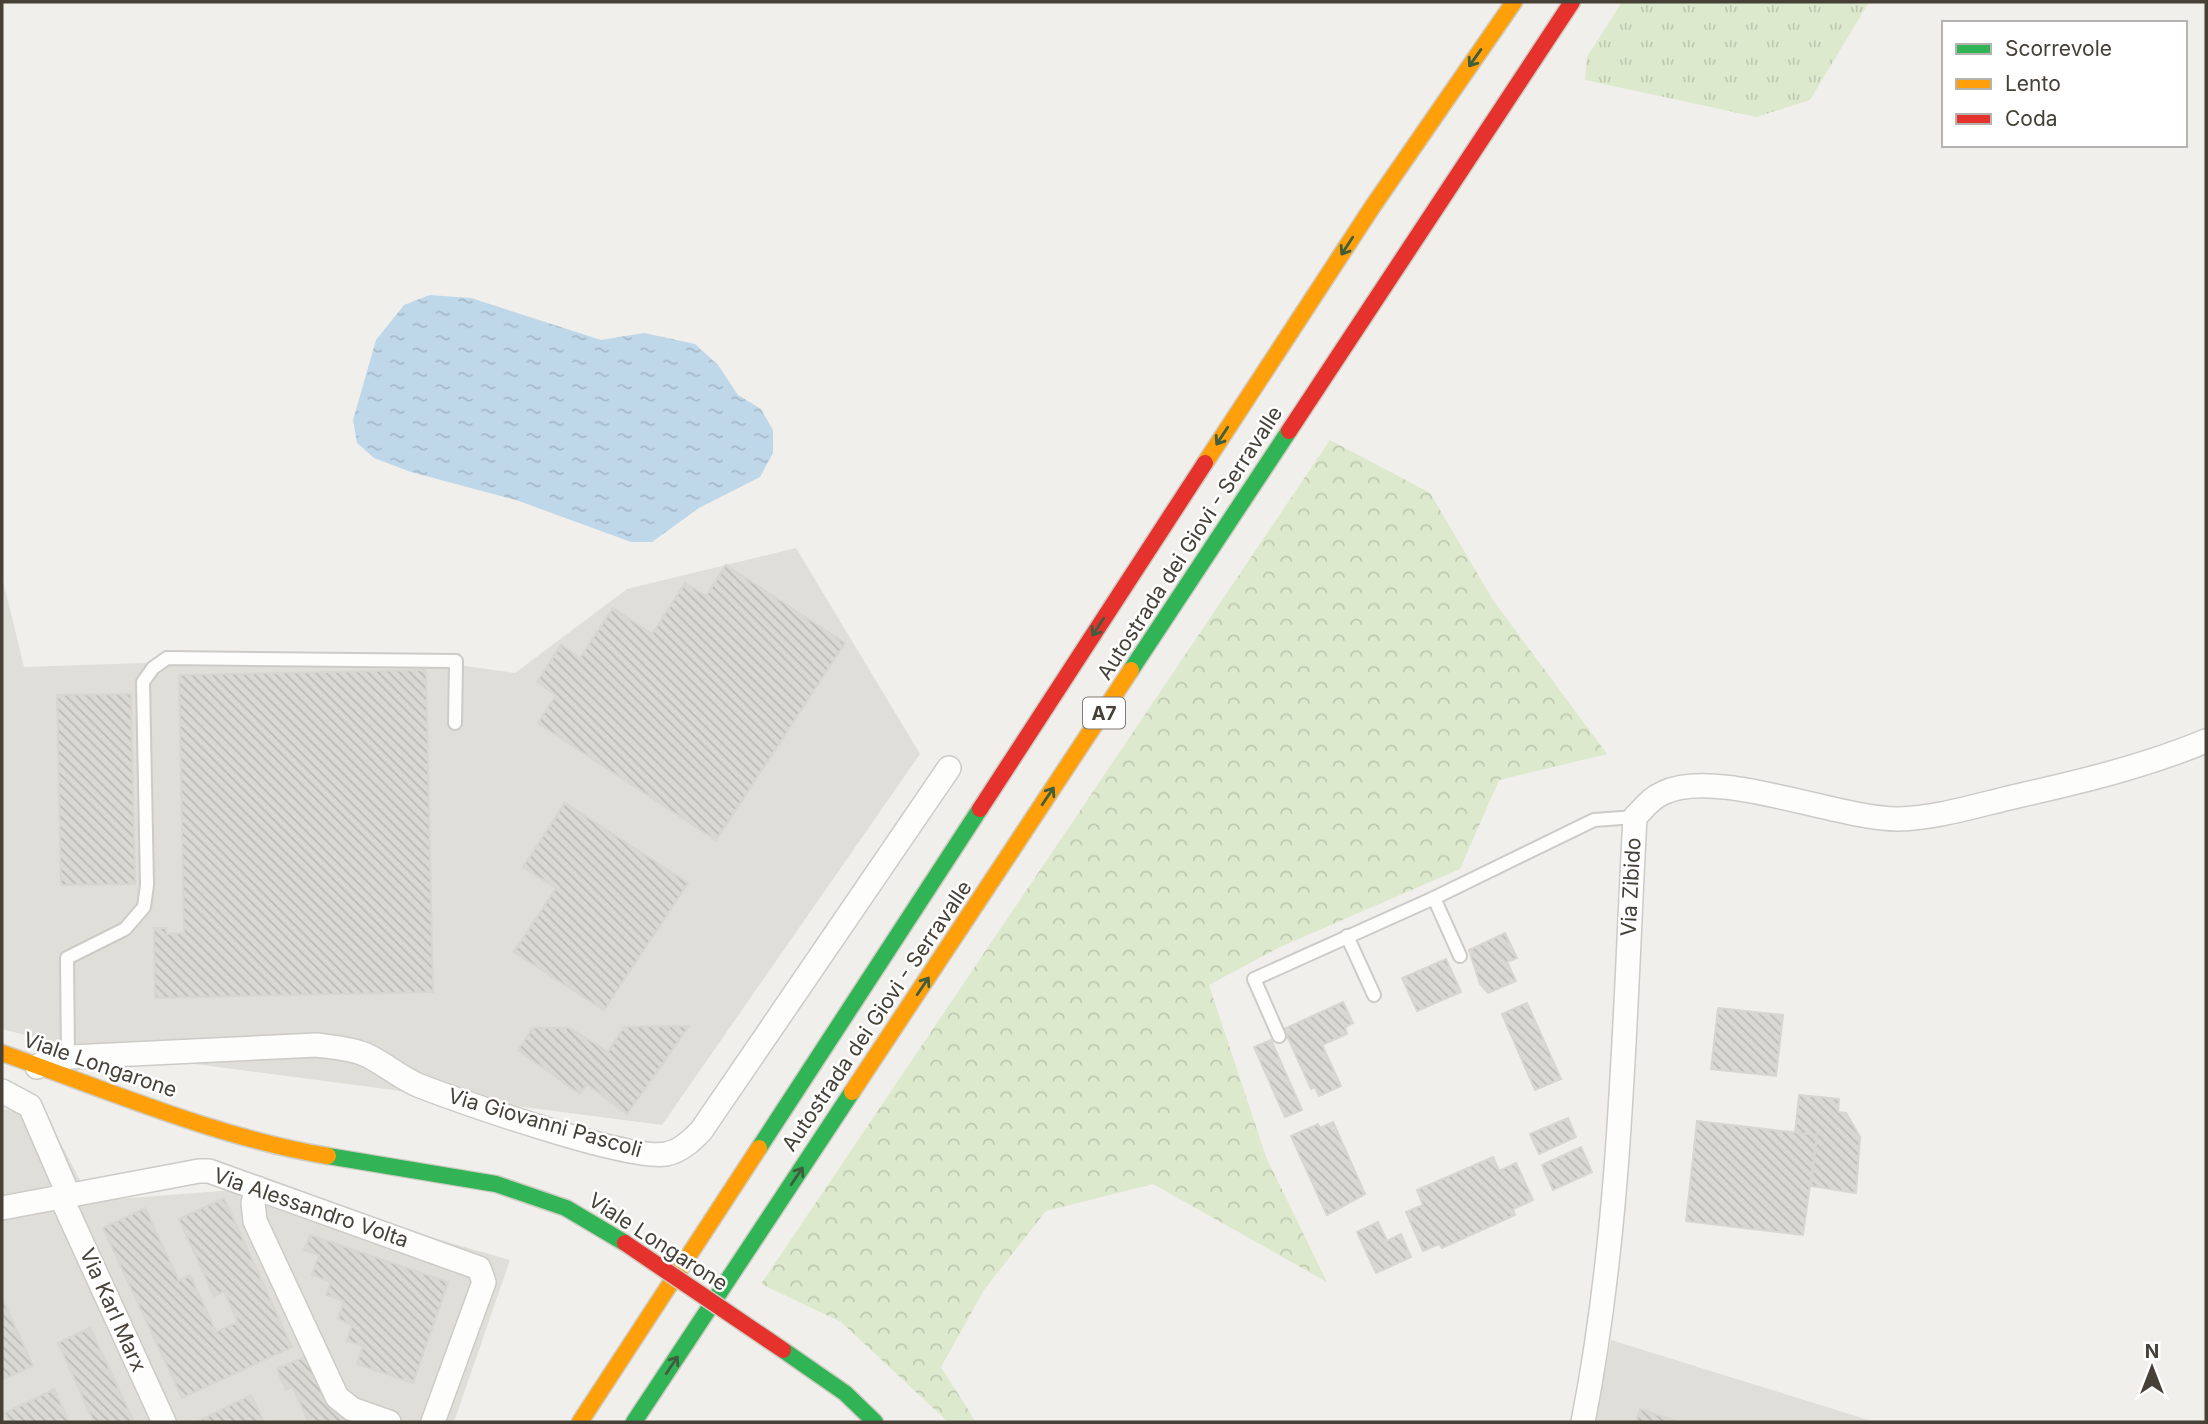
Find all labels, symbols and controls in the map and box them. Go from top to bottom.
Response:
legend [1942,21,2187,147]
text: Scorrevole [2005,36,2112,61]
one-way arrow [1468,48,1482,67]
text: Lento [2005,71,2061,96]
text: Coda [2005,106,2058,131]
one-way arrow [1339,236,1354,255]
street label: Autostrada dei Giovi - Serravalle [1092,401,1287,684]
one-way arrow [1215,426,1229,446]
one-way arrow [1090,616,1104,636]
road number: A7 [1083,698,1125,728]
one-way arrow [1041,787,1055,806]
street label: Via Zibido [1615,837,1646,937]
street label: Autostrada dei Giovi - Serravalle [776,876,977,1156]
one-way arrow [915,977,930,996]
street label: Viale Longarone [20,1027,180,1103]
street label: Via Giovanni Pascoli [445,1083,645,1162]
street label: Via Alessandro Volta [210,1162,412,1253]
one-way arrow [790,1166,804,1186]
street label: Viale Longarone [584,1187,733,1296]
street label: Via Karl Marx [75,1244,152,1376]
north arrow [2117,1333,2187,1403]
text: N [2145,1340,2159,1363]
one-way arrow [665,1356,679,1376]

